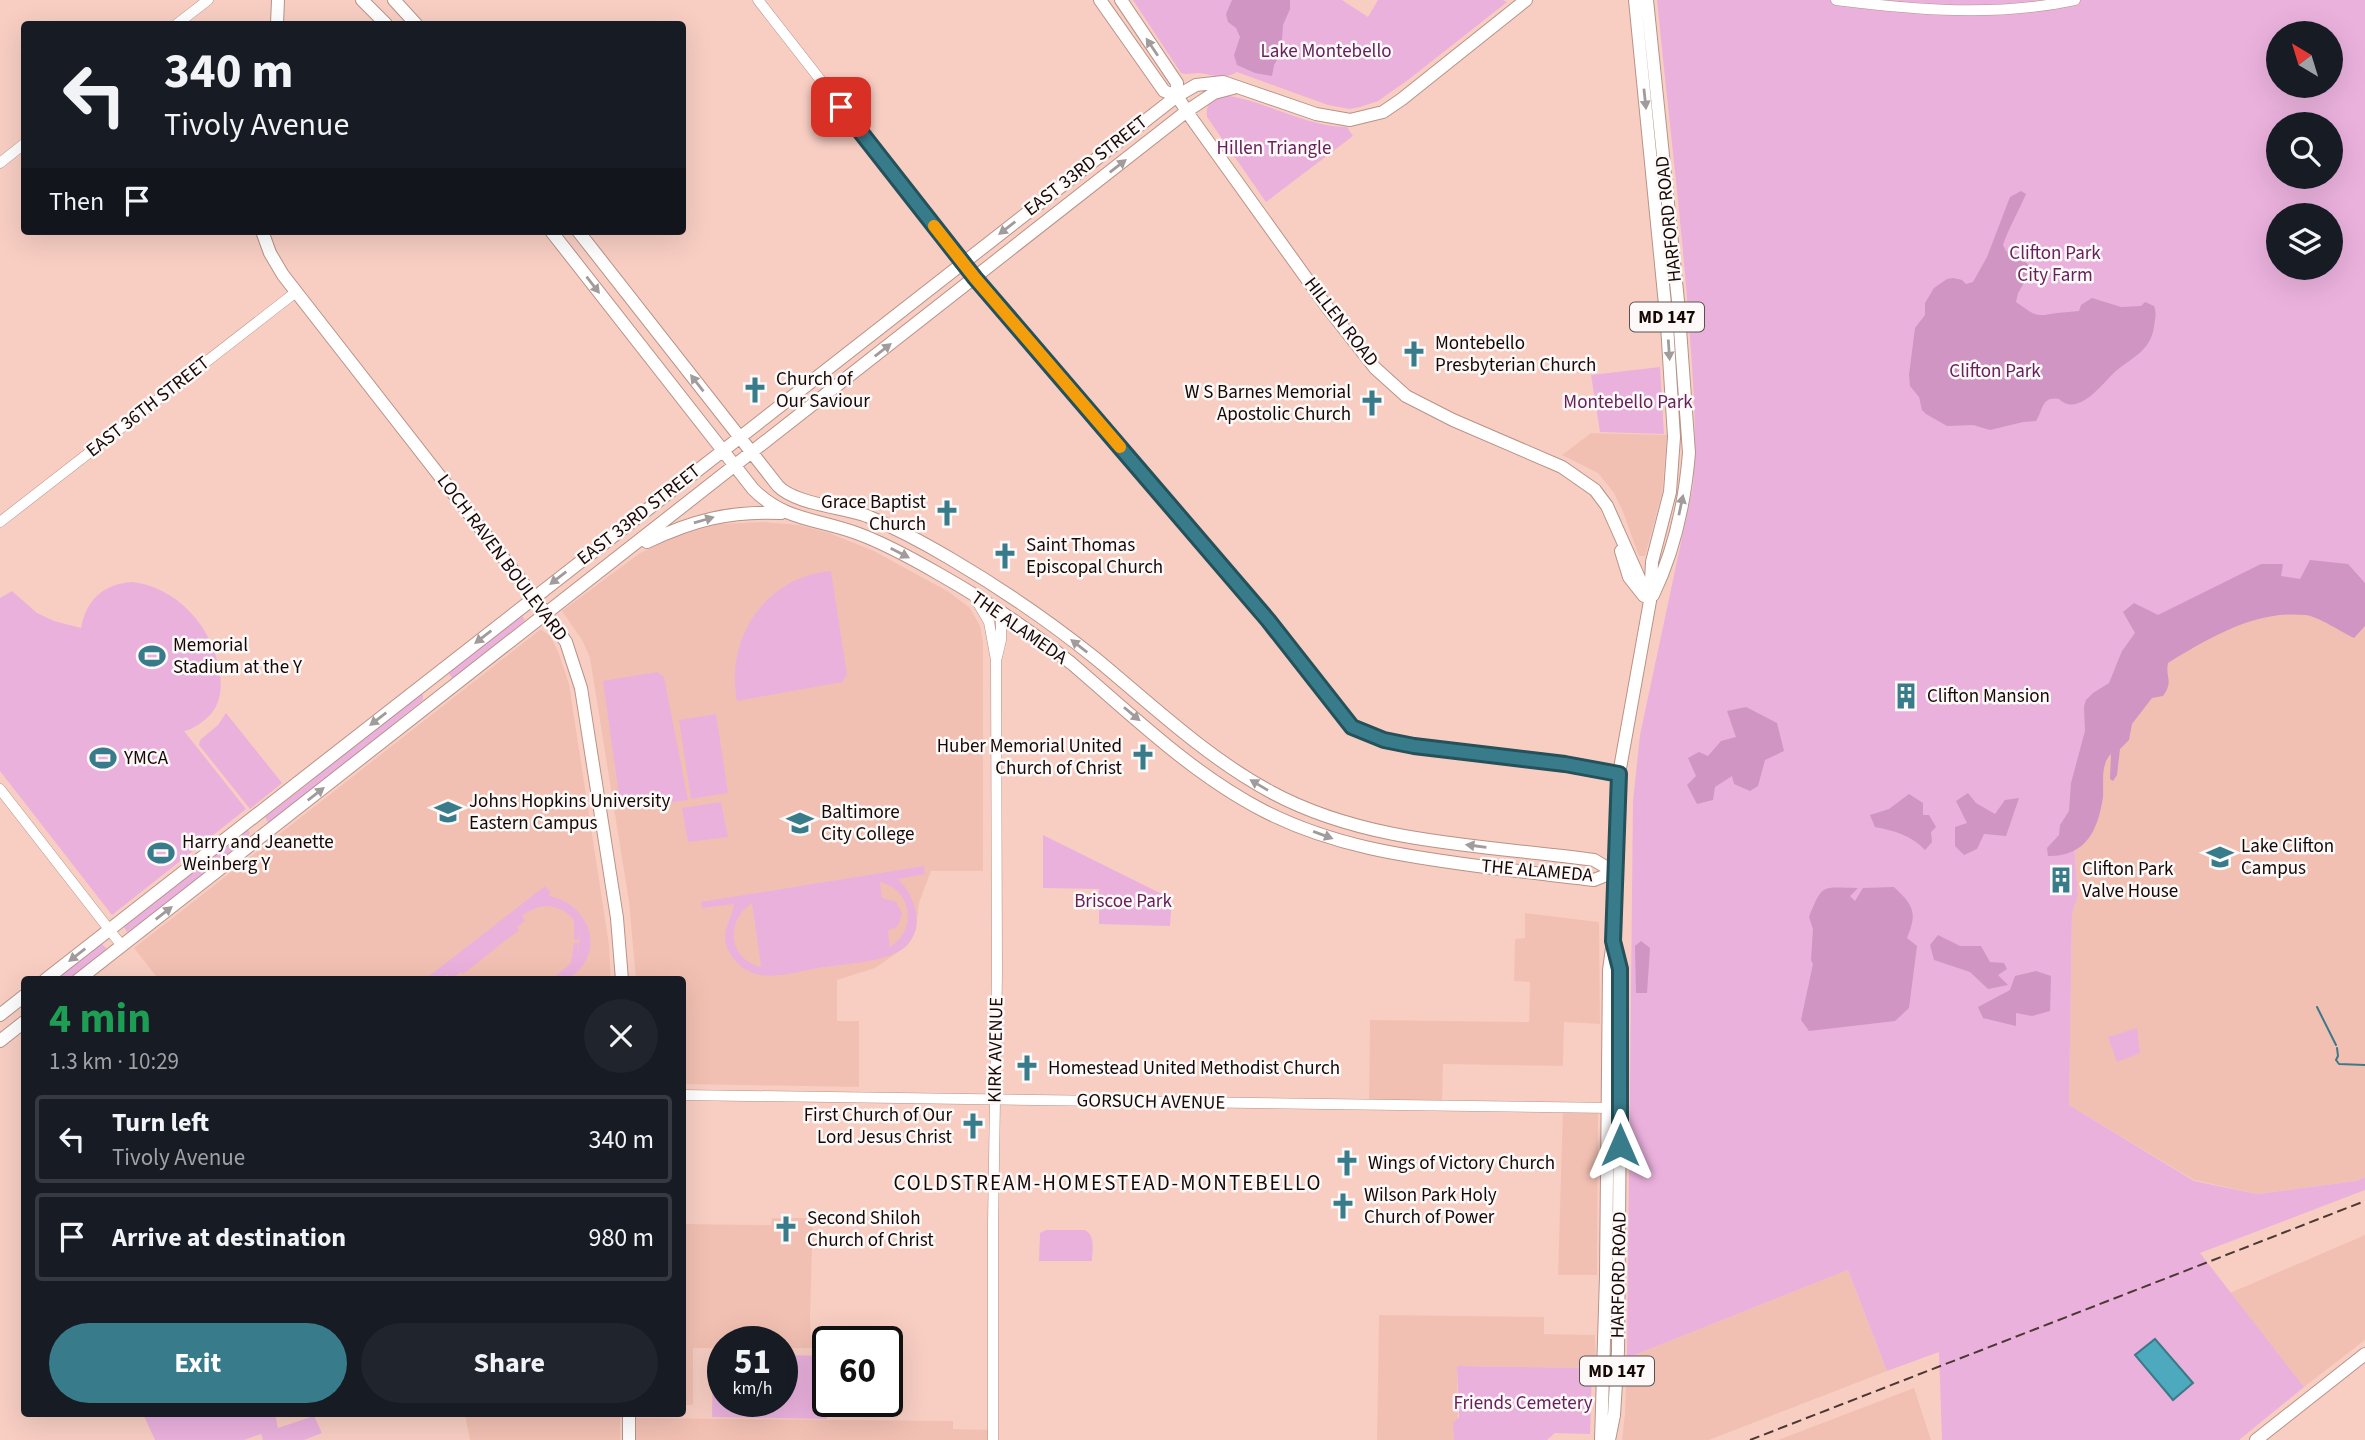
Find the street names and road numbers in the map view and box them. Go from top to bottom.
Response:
street label: EAST 33RD STREET [1018,109,1154,223]
street label: HARFORD ROAD [1649,154,1689,284]
street label: HILLEN ROAD [1297,271,1385,373]
road number: MD 147 [1630,302,1704,332]
street label: EAST 36TH STREET [80,350,216,464]
street label: EAST 33RD STREET [571,458,707,572]
street label: LOCH RAVEN BOULEVARD [430,469,574,647]
street label: THE ALAMEDA [965,585,1073,672]
street label: THE ALAMEDA [1480,853,1595,889]
street label: KIRK AVENUE [982,997,1010,1103]
street label: GORSUCH AVENUE [1076,1087,1226,1117]
street label: HARFORD ROAD [1604,1211,1634,1339]
road number: MD 147 [1580,1356,1654,1386]

